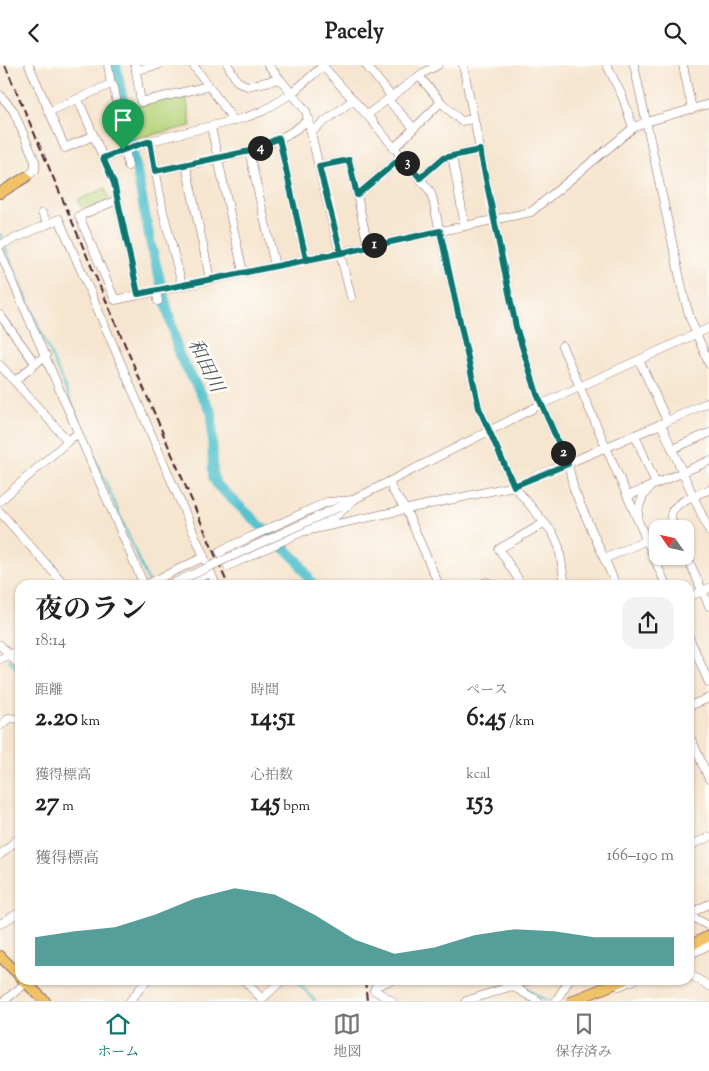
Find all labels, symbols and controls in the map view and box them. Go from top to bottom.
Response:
text: Pacely [325,17,384,49]
icon: back [20,19,48,47]
icon: search [661,19,689,47]
pin [102,99,144,150]
icon: arrive [109,106,137,134]
pin: 4 [248,135,272,161]
text: 4 [257,138,264,158]
pin: 3 [394,151,420,175]
text: 3 [405,153,410,173]
pin: 1 [362,233,386,257]
text: 1 [372,235,377,255]
water label: 和田川 [180,335,230,399]
pin: 2 [550,441,576,465]
text: 2 [560,443,567,463]
north arrow [649,520,694,565]
map controls [649,520,694,565]
text: 夜のラン [35,591,147,631]
button: share [622,597,674,649]
text: 18:14 [35,630,66,653]
text: 距離 [35,681,63,701]
text: 時間 [251,681,279,701]
text: ペース [466,681,508,701]
text: 2.20 [35,701,78,737]
text: 14:51 [251,701,295,737]
text: 6:45 [466,701,506,737]
text: km [78,712,100,732]
text: /km [506,712,534,732]
text: kcal [466,765,490,785]
text: 獲得標高 [35,766,91,786]
text: 心拍数 [251,766,293,786]
text: 153 [466,785,493,821]
text: 27 [35,786,59,822]
text: 145 [251,786,280,822]
text: m [59,797,74,817]
text: bpm [280,797,310,817]
text: 166–190 m [607,845,674,868]
text: 獲得標高 [35,848,99,871]
tab: ホーム [97,1010,139,1063]
tab: 地図 [333,1010,361,1063]
tab: 保存済み [556,1010,612,1063]

